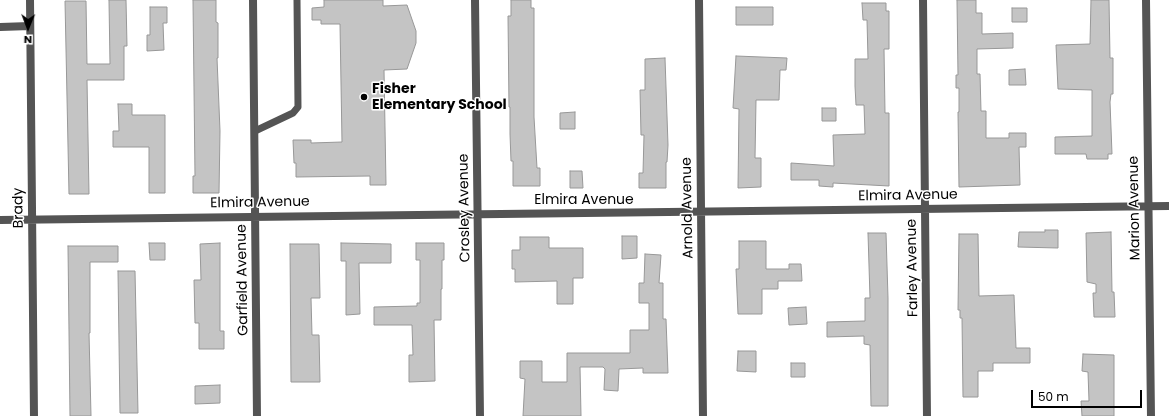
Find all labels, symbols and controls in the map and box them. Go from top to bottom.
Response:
north arrow [8,8,48,48]
text: N [24,32,32,48]
place label: Fisher Elementary School [372,81,507,114]
marker: Fisher Elementary School [359,92,369,102]
street label: Crosley Avenue [456,154,474,262]
street label: Marion Avenue [1126,156,1144,260]
street label: Arnold Avenue [679,157,697,259]
street label: Elmira Avenue [858,187,958,205]
street label: Brady [10,188,28,228]
street label: Elmira Avenue [534,192,634,208]
street label: Elmira Avenue [210,194,310,212]
street label: Farley Avenue [904,219,922,317]
street label: Garfield Avenue [234,224,252,336]
scale bar [1033,382,1144,408]
text: 50 m [1038,388,1069,405]

